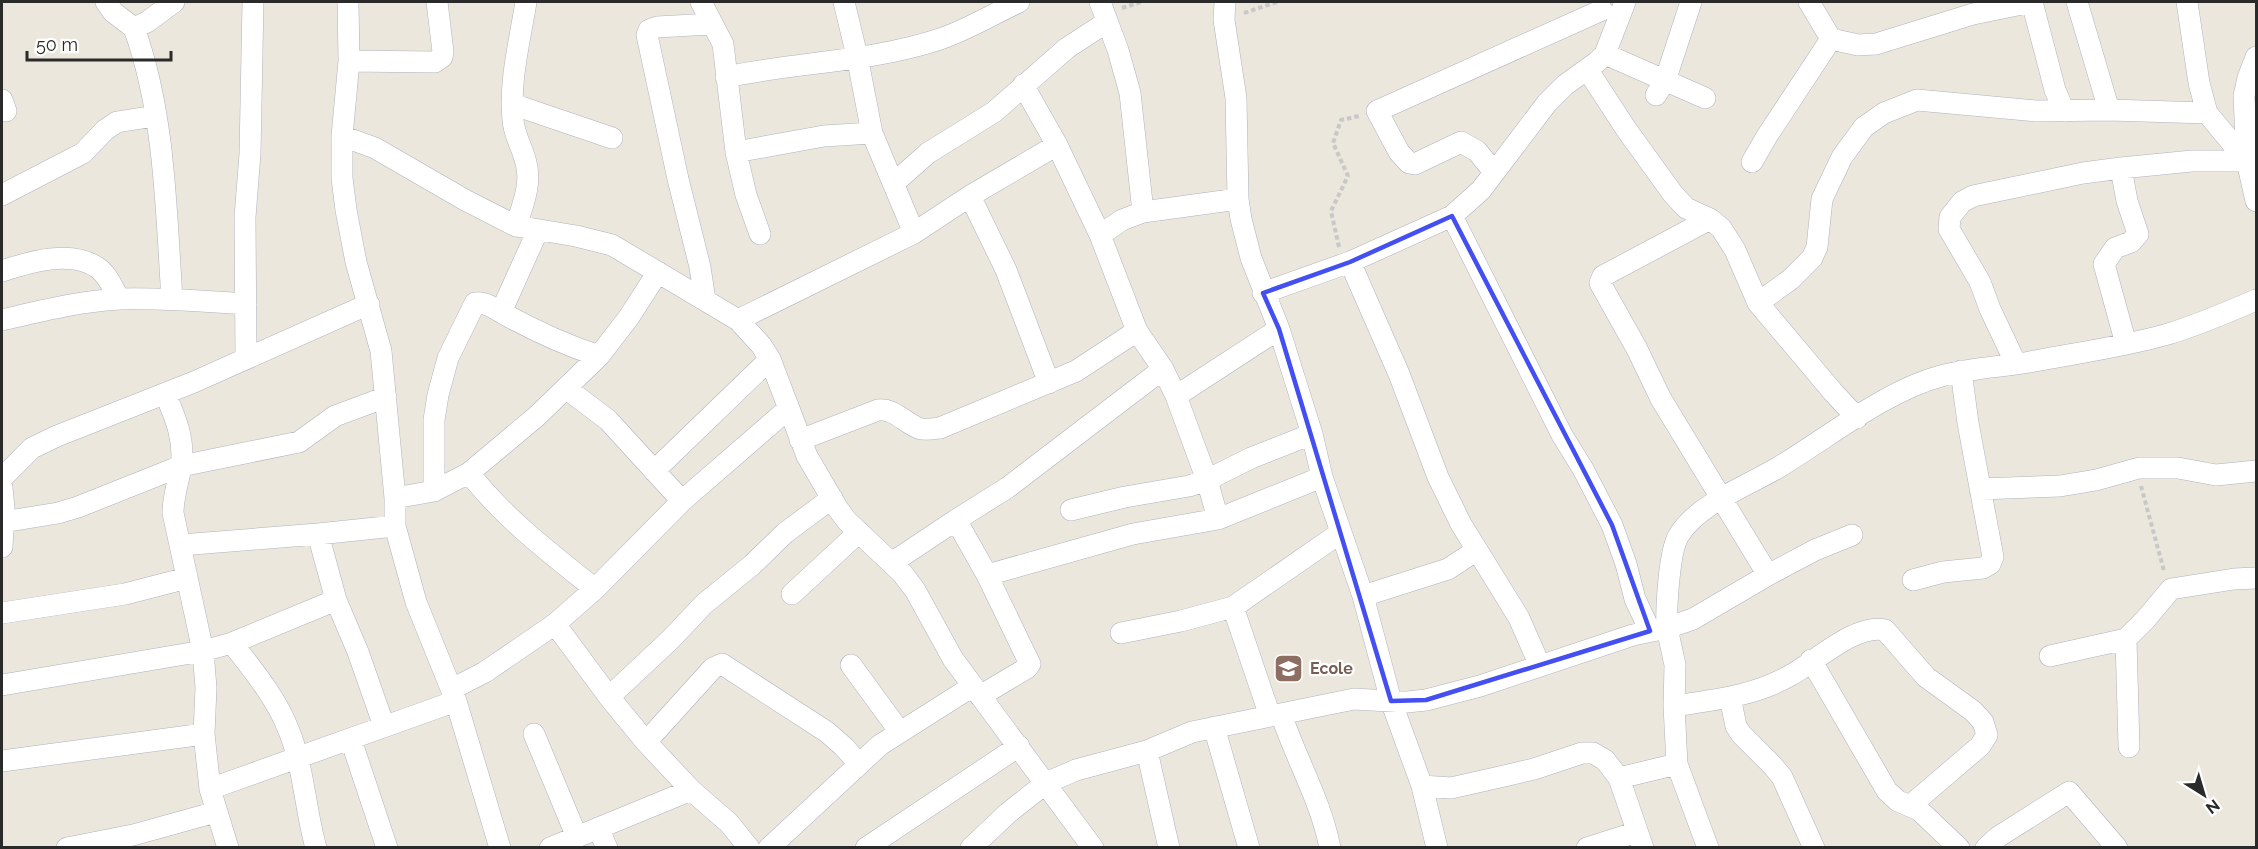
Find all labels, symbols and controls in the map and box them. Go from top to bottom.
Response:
scale bar [27,24,171,62]
text: 50 m [36,34,78,55]
school or university icon: Ecole [1273,652,1305,684]
place label: Ecole [1310,659,1353,678]
north arrow [2174,765,2234,825]
text: N [2202,795,2223,818]

